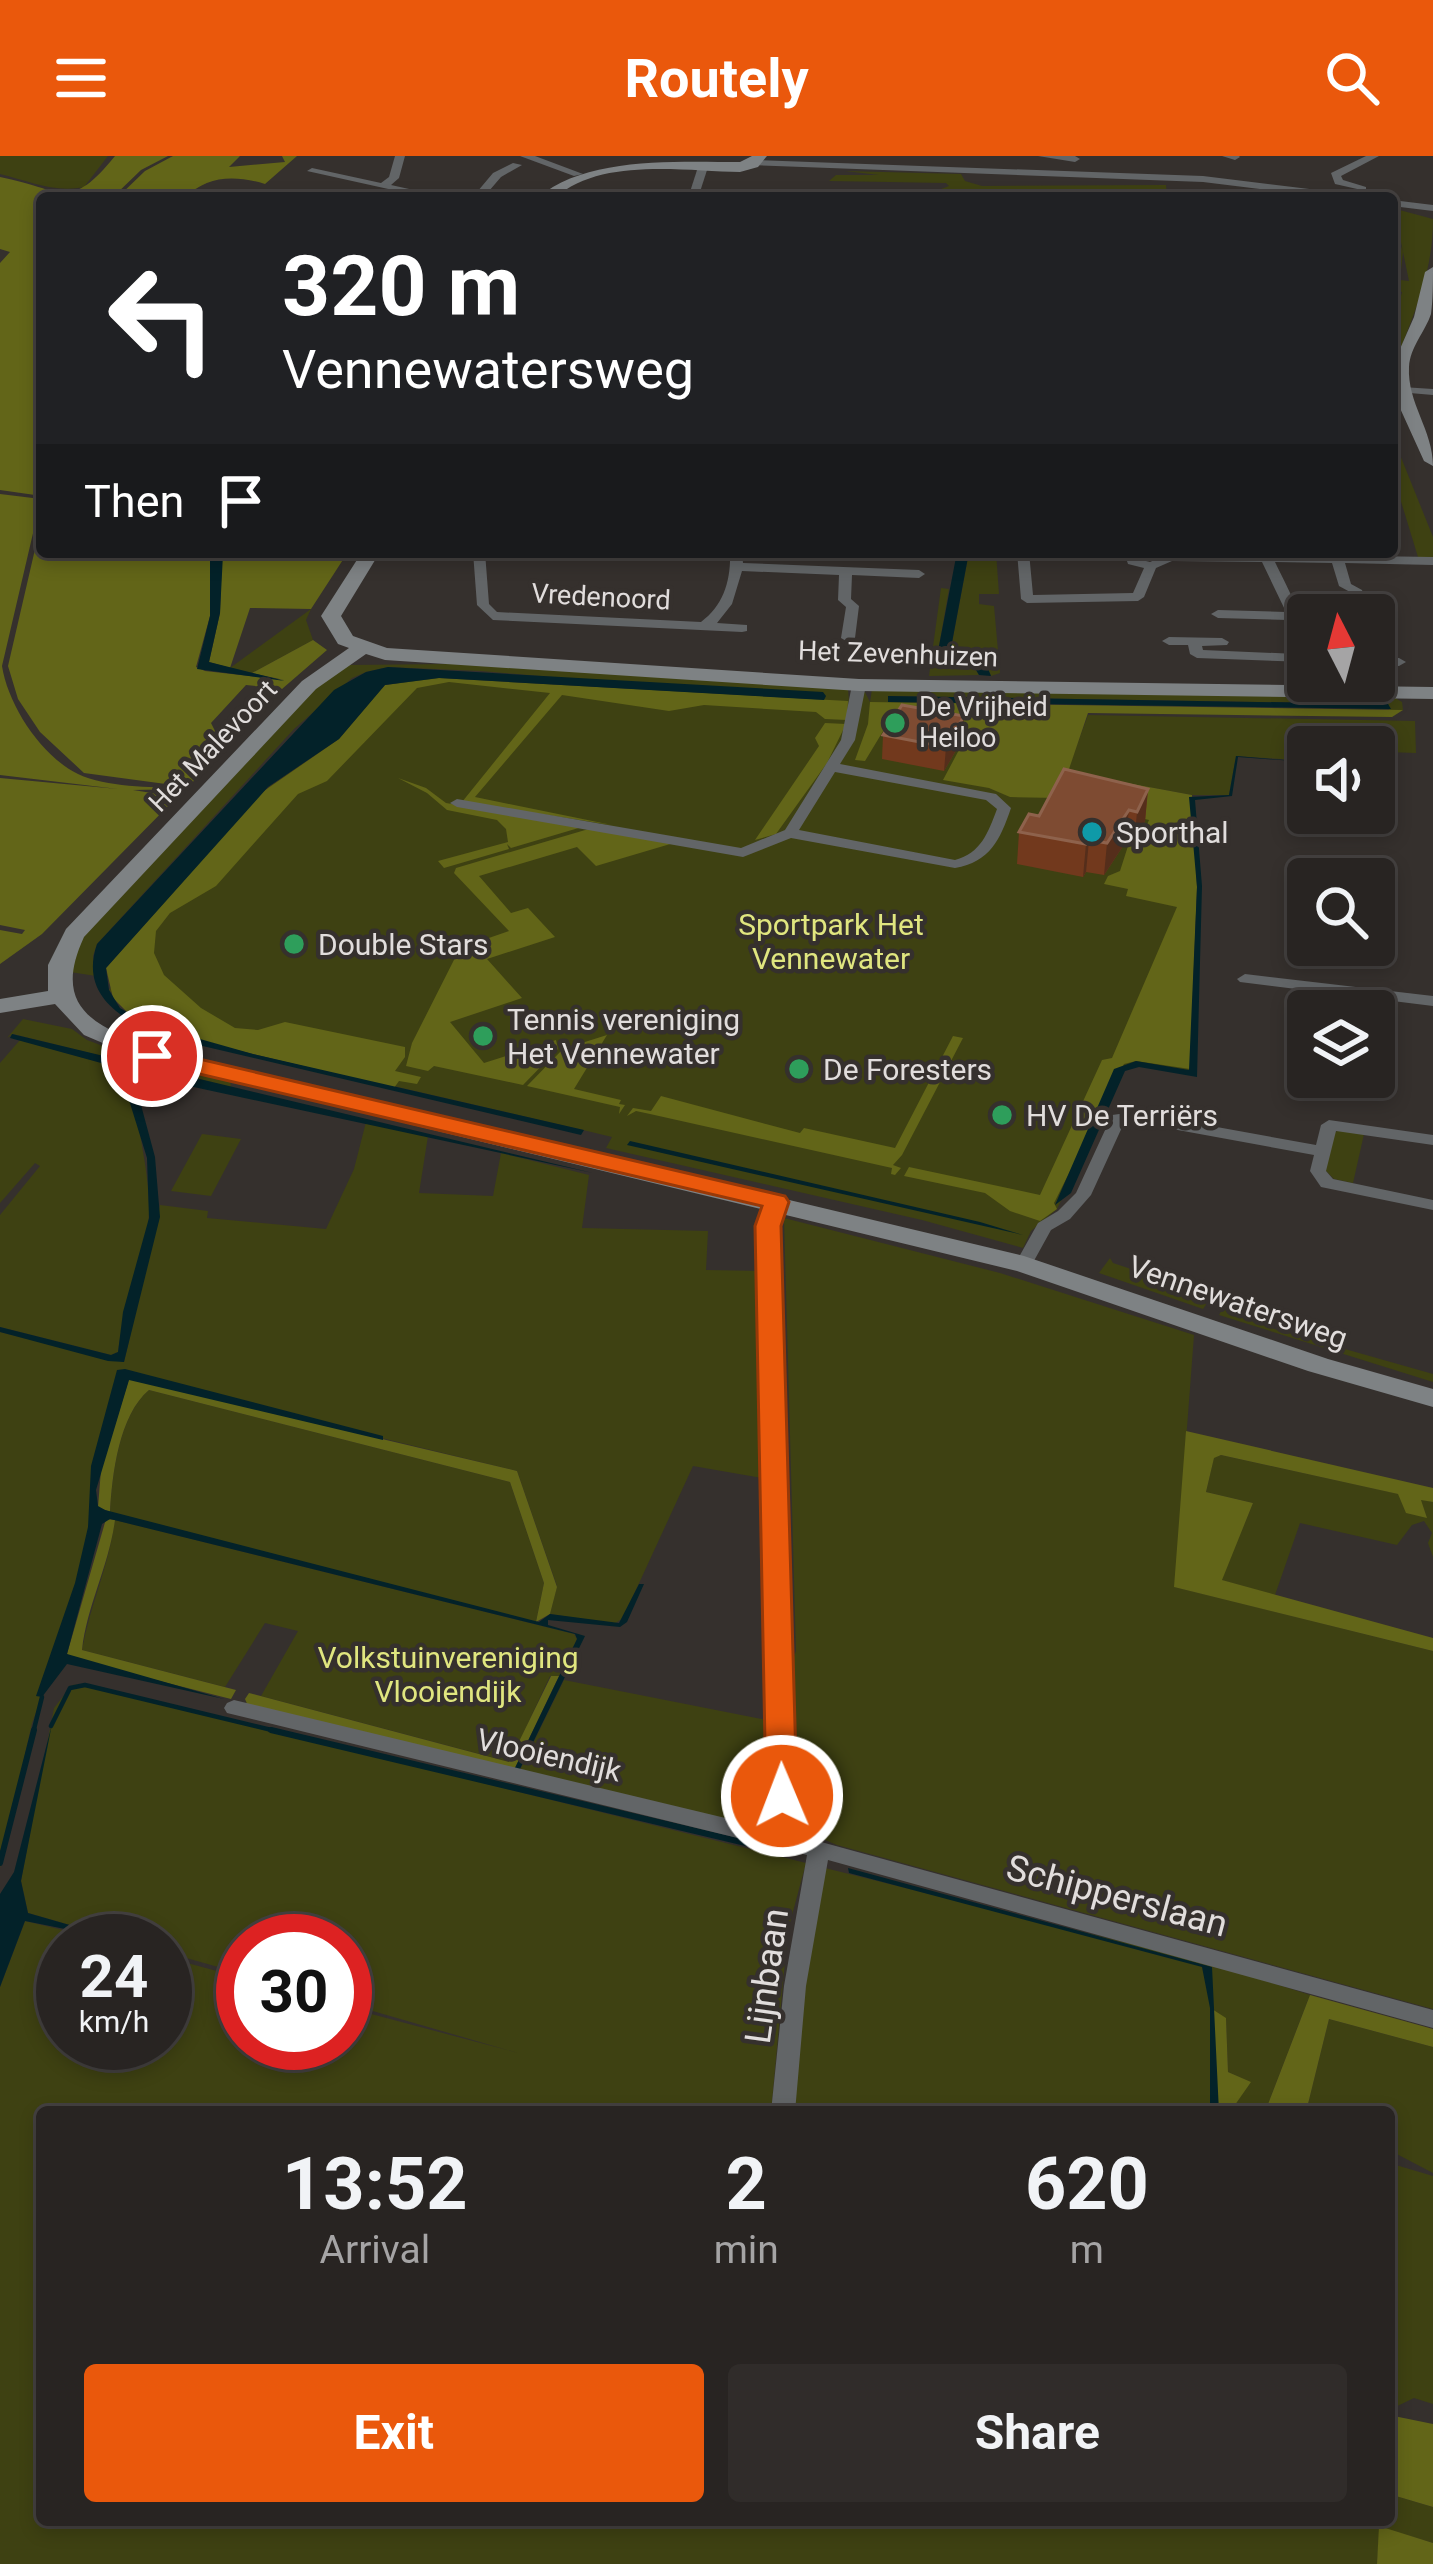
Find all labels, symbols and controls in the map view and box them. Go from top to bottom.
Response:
icon: menu [48,45,114,111]
icon: search [1319,45,1385,111]
text: Routely [624,47,809,110]
text: 320 m [282,237,520,336]
icon: left [84,240,240,396]
text: Vennewatersweg [282,338,694,401]
icon: arrive [208,468,274,534]
text: Then [84,475,184,528]
street label: Vredenoord [531,577,671,617]
north arrow [1287,594,1395,702]
map controls [1287,594,1395,1098]
street label: Het Zevenhuizen [797,635,999,673]
street label: Het Malevoort [142,674,284,818]
place label: De Vrijheid Heiloo [919,691,1048,754]
marker: De Vrijheid Heiloo [882,710,908,736]
button: sound [1287,726,1395,834]
place label: Sporthal [1116,815,1229,850]
marker: Sporthal [1079,819,1105,845]
button: search [1287,858,1395,966]
park label: Sportpark Het Vennewater [738,907,924,976]
place label: Double Stars [318,927,488,962]
marker: Double Stars [281,931,307,957]
button: layers [1287,990,1395,1098]
place label: Tennis vereniging Het Vennewater [507,1002,740,1071]
pin [101,1005,203,1107]
icon: arrive [119,1023,185,1089]
marker: Tennis vereniging Het Vennewater [470,1023,496,1049]
place label: De Foresters [823,1052,992,1087]
marker: De Foresters [786,1056,812,1082]
place label: HV De Terriërs [1026,1098,1218,1133]
marker: HV De Terriërs [989,1102,1015,1128]
street label: Vennewatersweg [1124,1248,1352,1356]
park label: Volkstuinvereniging Vlooiendijk [317,1640,579,1709]
street label: Vlooiendijk [473,1721,625,1789]
position arrow [719,1733,845,1859]
street label: Schipperslaan [1002,1846,1232,1946]
street label: Lijnbaan [737,1906,797,2046]
speed limit sign: 30 [216,1914,372,2070]
text: 24 [80,1941,148,2012]
text: km/h [79,2004,149,2039]
text: 13:52 [282,2142,468,2227]
text: 2 [726,2142,767,2227]
text: 620 [1025,2142,1149,2227]
text: Arrival [319,2227,430,2273]
text: min [714,2227,779,2273]
text: m [1070,2227,1104,2273]
button: Exit [84,2364,704,2502]
button: Share [728,2364,1347,2502]

